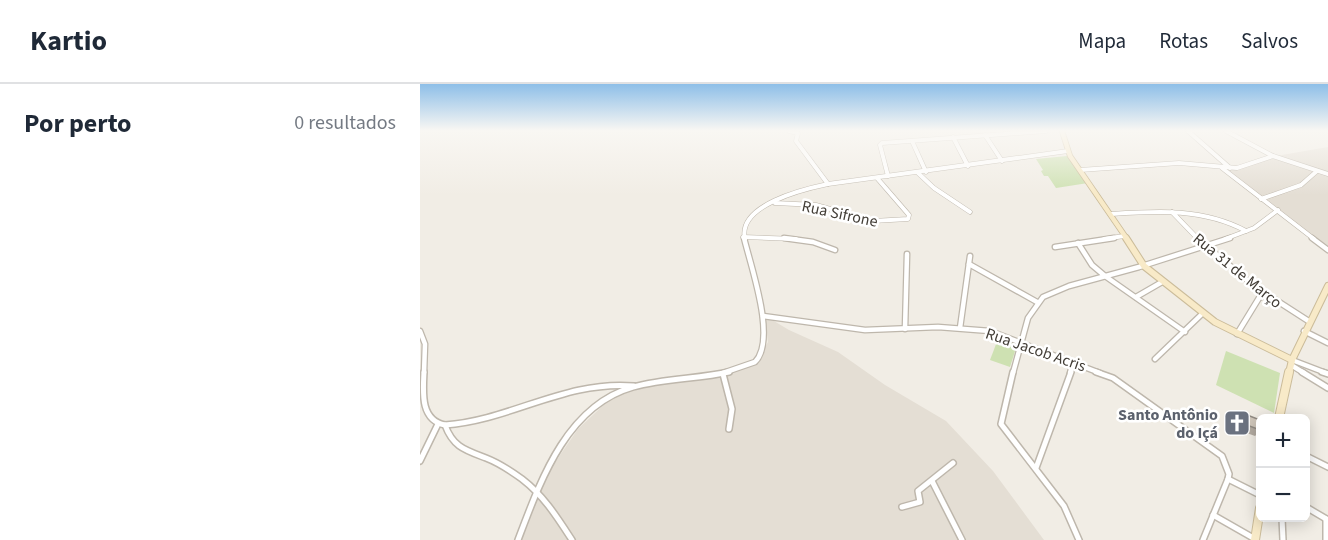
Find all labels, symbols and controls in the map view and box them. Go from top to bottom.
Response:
text: Kartio [30,21,107,61]
text: Mapa [1078,26,1126,56]
text: Rotas [1159,26,1208,56]
text: Salvos [1241,26,1298,56]
text: Por perto [24,105,132,142]
text: 0 resultados [294,109,396,137]
street label: Rua Sifrone [800,195,880,233]
street label: Rua 31 de Março [1188,228,1287,314]
street label: Rua Jacob Acris [983,323,1089,377]
place label: Santo Antônio do Içá [1118,404,1218,444]
church icon: Santo Antônio do Içá [1222,408,1252,438]
map controls [1256,414,1310,522]
button: + [1256,414,1310,468]
button: − [1256,468,1310,522]

